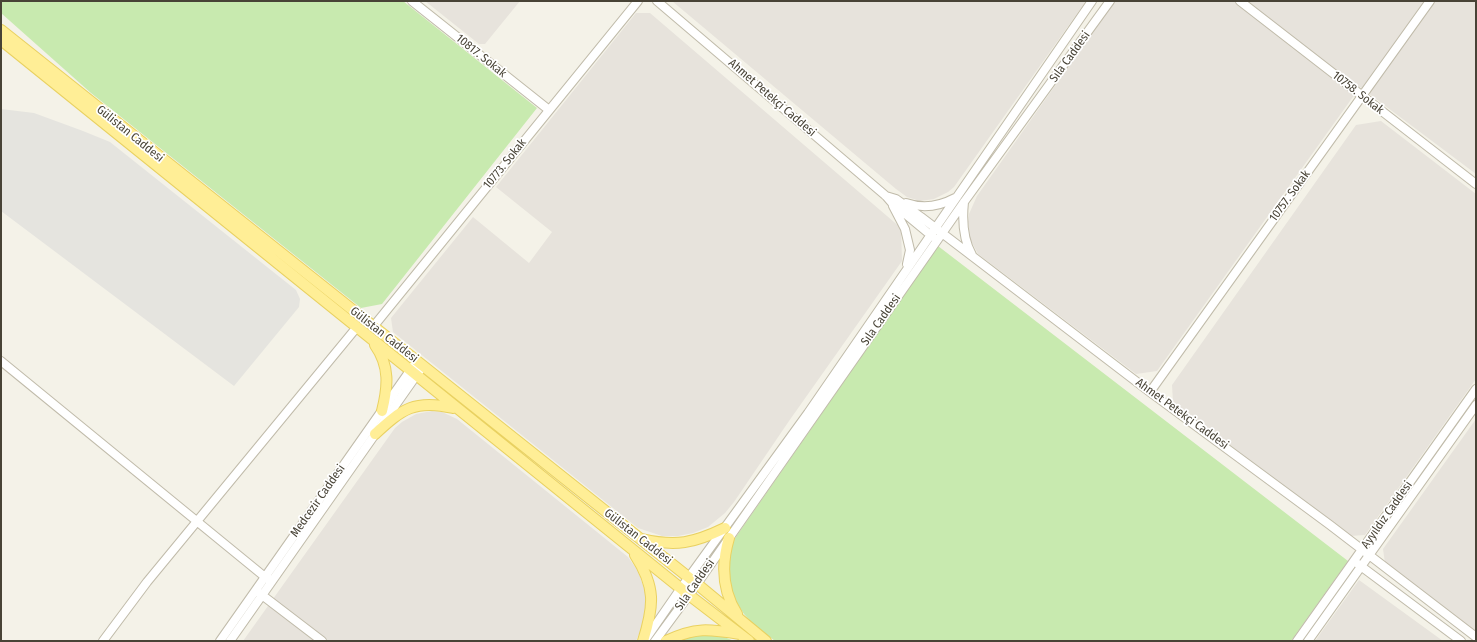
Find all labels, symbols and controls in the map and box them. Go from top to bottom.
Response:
street label: Sıla Caddesi [1047,29,1093,85]
street label: 10817. Sokak [453,31,509,81]
street label: Ahmet Petekçi Caddesi [725,56,819,140]
street label: 10758. Sokak [1329,68,1387,118]
street label: Gülistan Caddesi [94,103,166,165]
street label: 10773. Sokak [480,136,530,192]
street label: 10757. Sokak [1267,167,1313,225]
street label: Sıla Caddesi [858,291,904,349]
street label: Gülistan Caddesi [347,304,421,366]
street label: Ahmet Petekçi Caddesi [1133,375,1231,453]
street label: Medcezir Caddesi [288,462,348,540]
street label: Ayyıldız Caddesi [1358,479,1416,551]
street label: Gülistan Caddesi [601,506,675,568]
street label: Sıla Caddesi [672,556,718,614]

